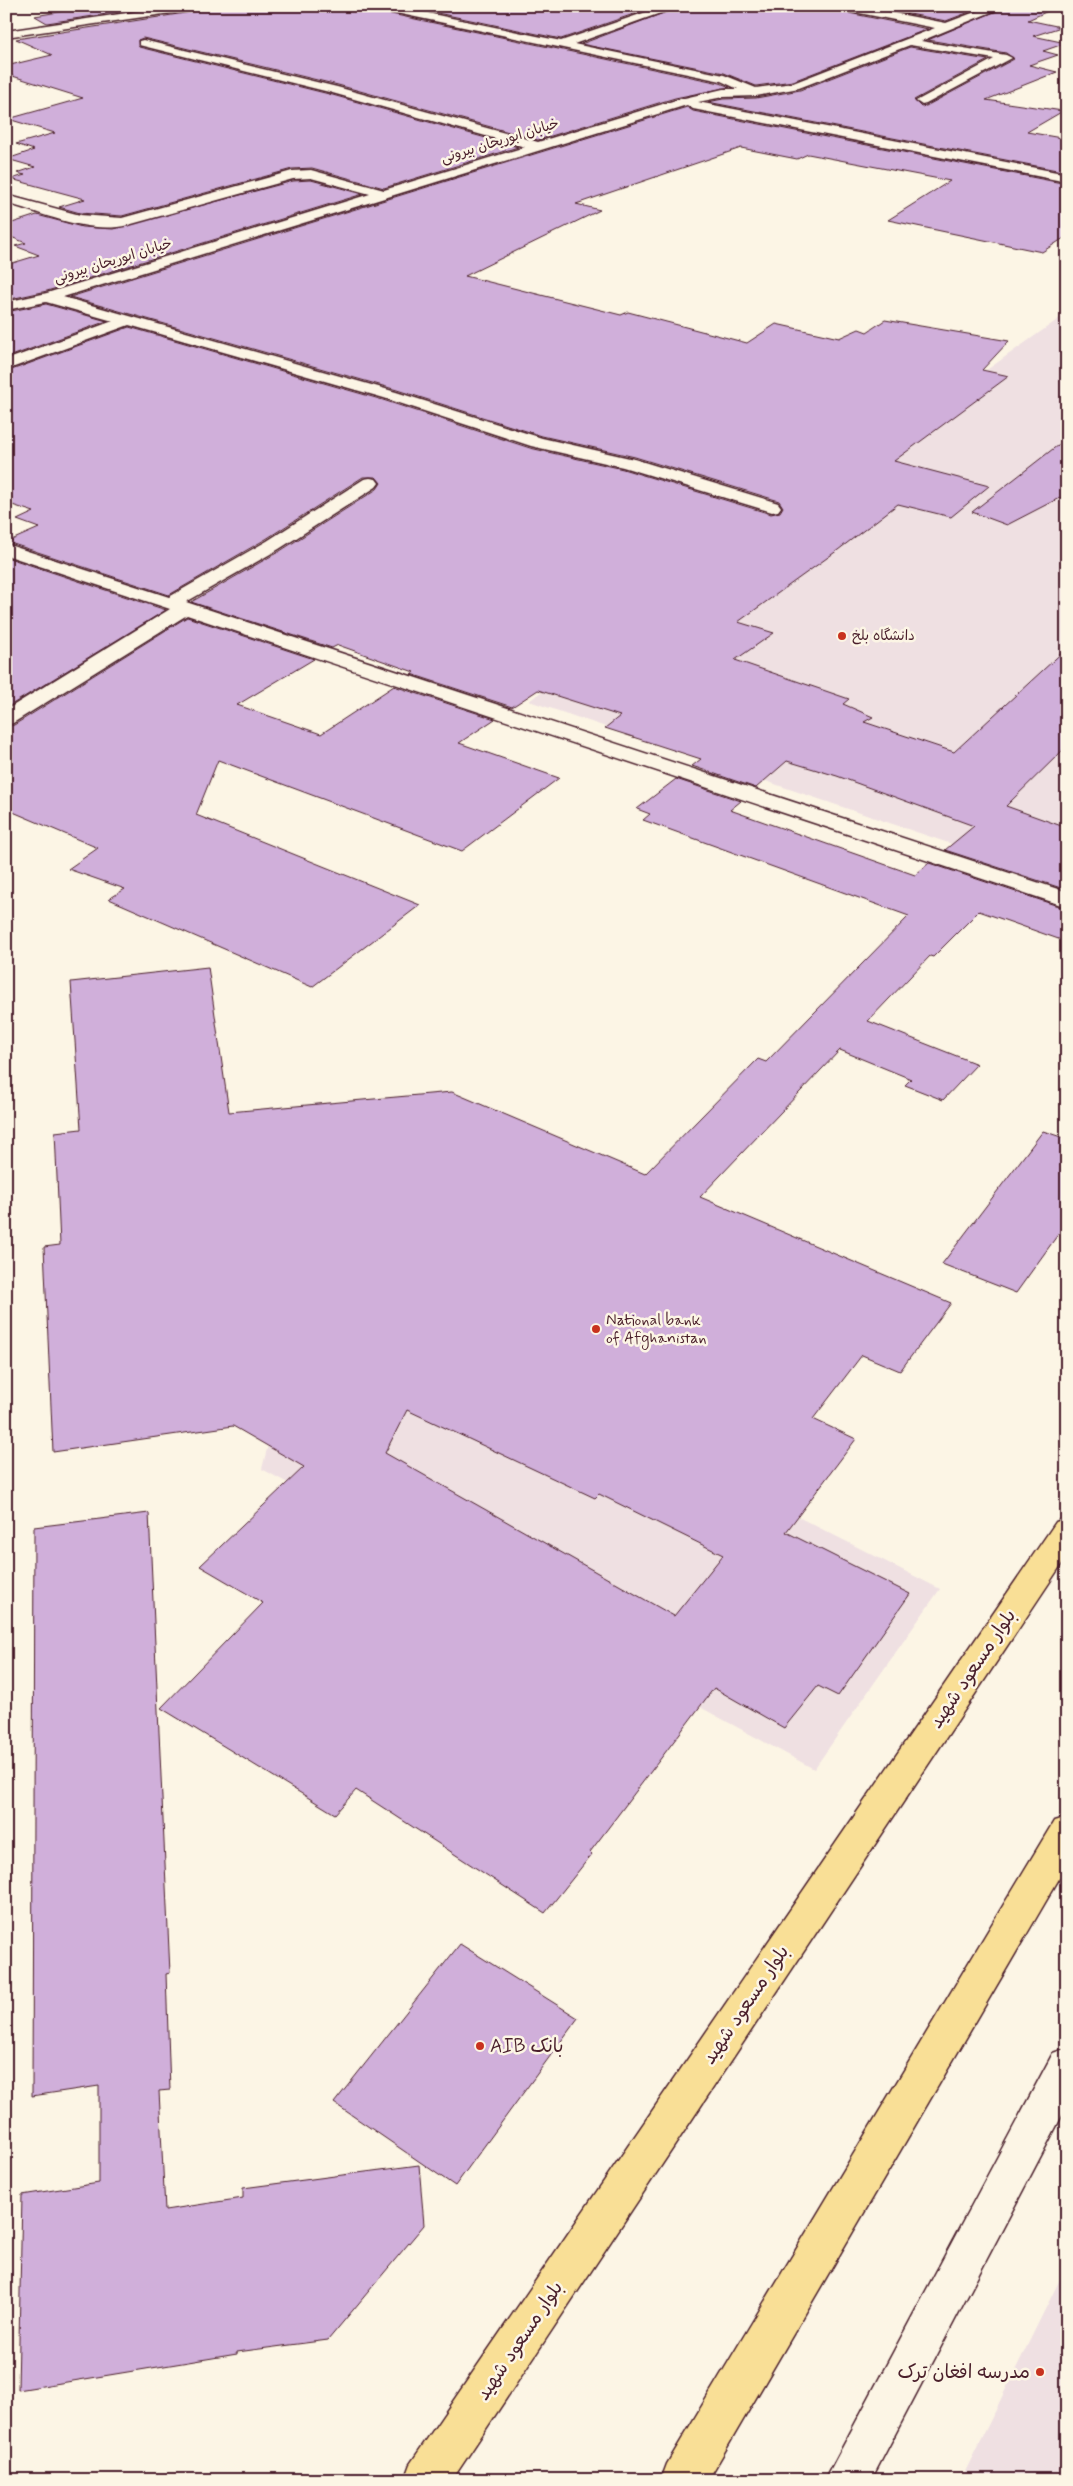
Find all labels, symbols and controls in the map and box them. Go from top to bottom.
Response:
street label: خیابان ابوریحان بیرونی [439,114,561,168]
street label: خیابان ابوریحان بیرونی [52,234,174,288]
place label: دانشگاه بلخ [852,627,915,645]
marker: دانشگاه بلخ [836,630,848,642]
place label: National bank of Afghanistan [606,1310,707,1350]
marker: National bank of Afghanistan [590,1323,602,1335]
street label: بلوار مسعود شهید [924,1605,1022,1733]
street label: بلوار مسعود شهید [697,1941,795,2069]
place label: AIB بانک [490,2034,564,2059]
marker: AIB بانک [474,2040,486,2052]
street label: بلوار مسعود شهید [471,2277,569,2405]
place label: مدرسه افغان ترک [897,2360,1030,2385]
marker: مدرسه افغان ترک [1034,2366,1046,2378]

